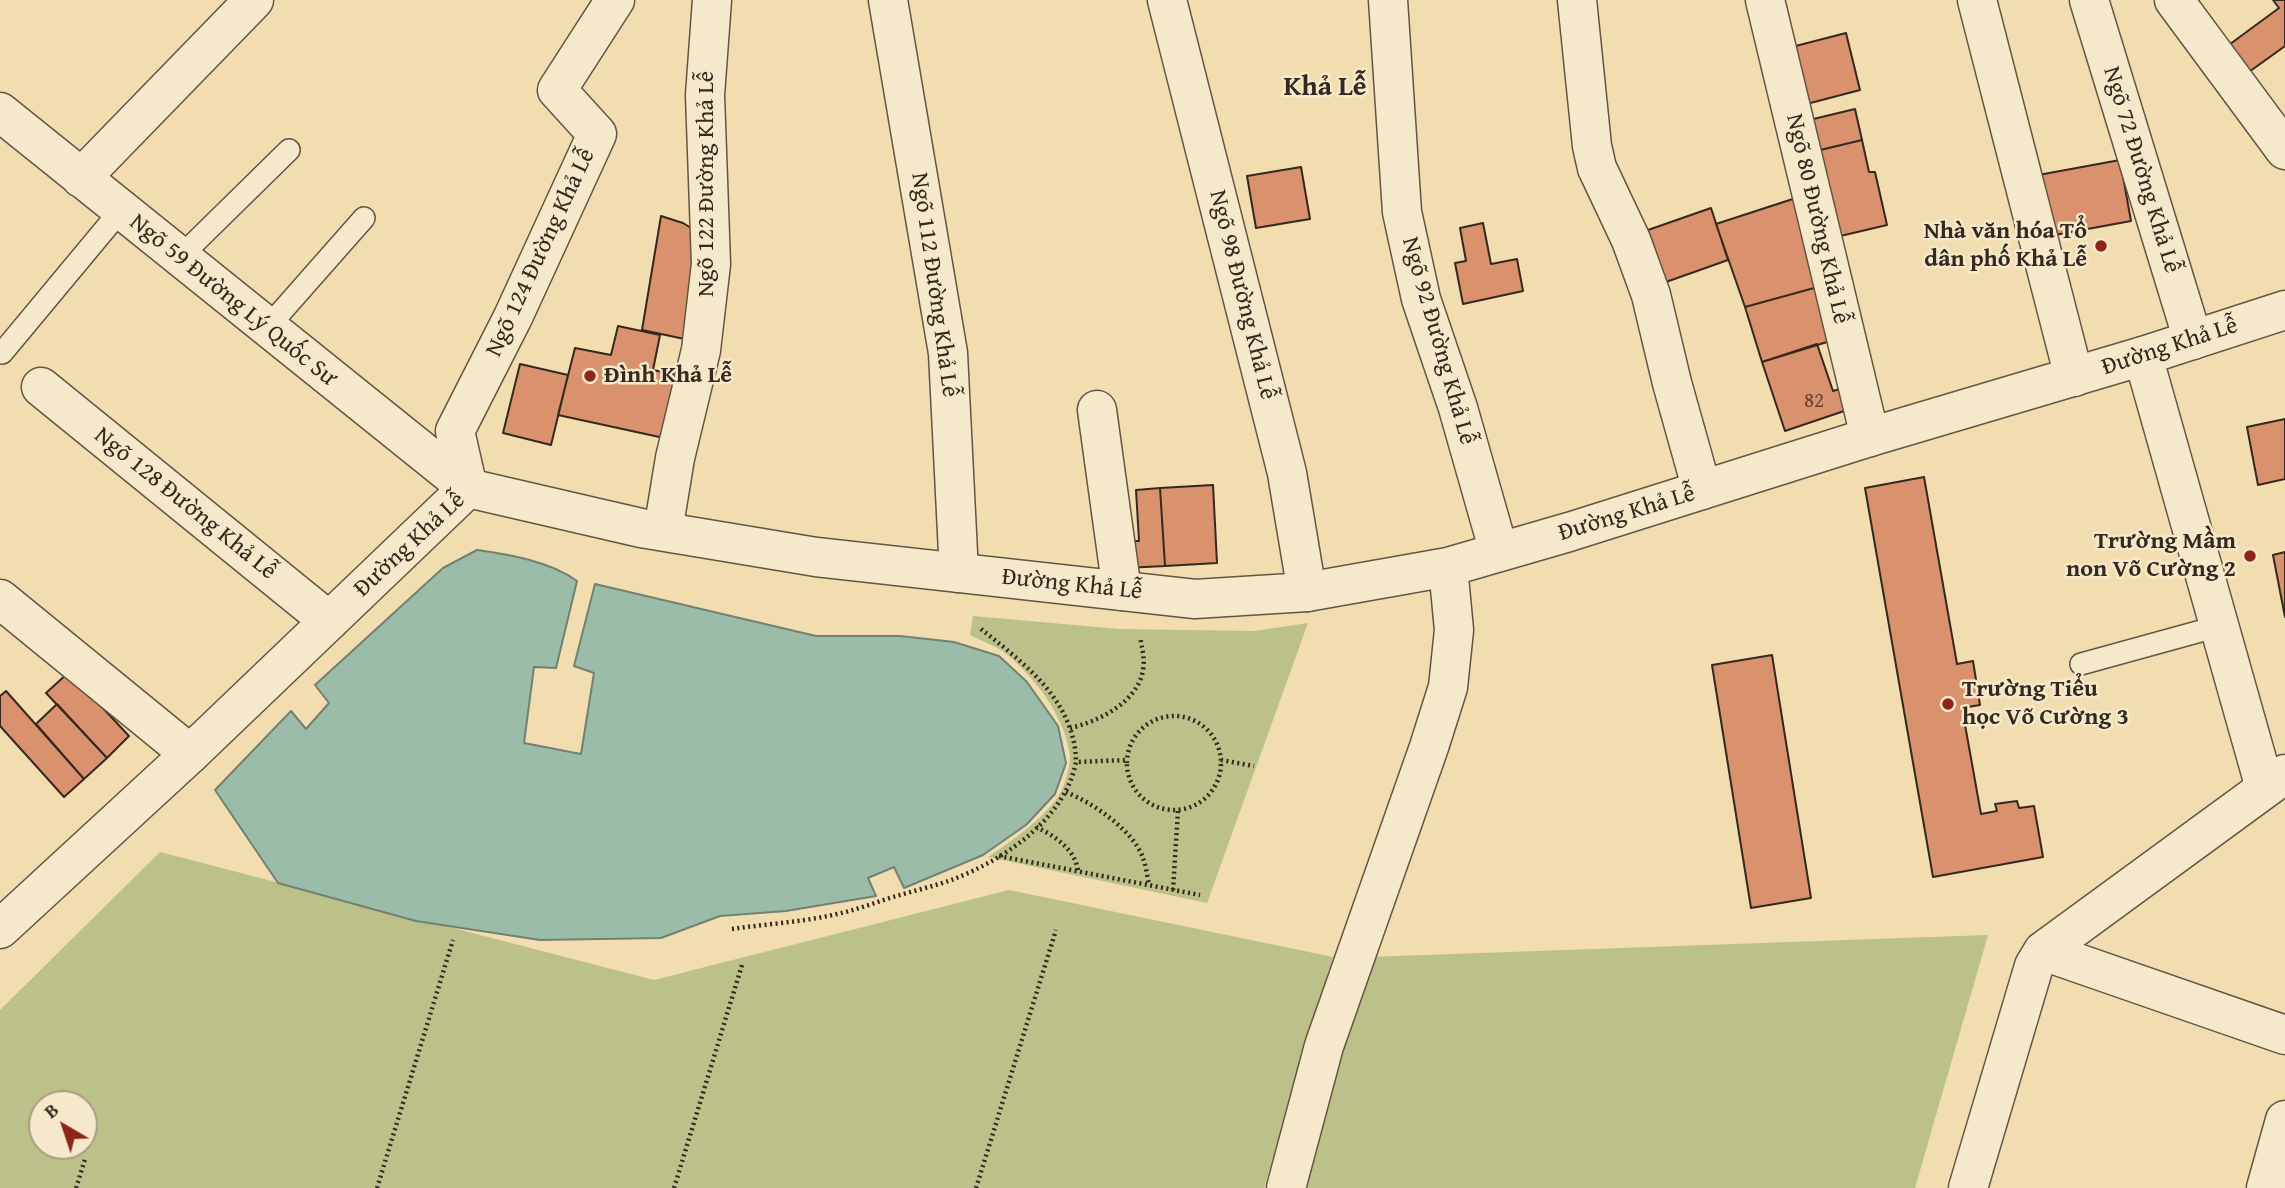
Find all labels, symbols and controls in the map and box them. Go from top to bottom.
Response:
street label: Ngõ 72 Đường Khả Lễ [2096,63,2186,277]
street label: Ngõ 122 Đường Khả Lễ [693,71,721,297]
district label: Khả Lễ [1283,71,1367,105]
street label: Ngõ 80 Đường Khả Lễ [1779,111,1855,327]
street label: Ngõ 124 Đường Khả Lễ [480,144,602,362]
street label: Ngõ 112 Đường Khả Lễ [904,171,964,399]
street label: Ngõ 98 Đường Khả Lễ [1202,187,1282,403]
street label: Ngõ 59 Đường Lý Quốc Sư [123,208,343,394]
place label: Nhà văn hóa Tổ dân phố Khả Lễ [1924,218,2087,274]
street label: Ngõ 92 Đường Khả Lễ [1395,234,1481,448]
marker: Nhà văn hóa Tổ dân phố Khả Lễ [2093,238,2109,254]
street label: Đường Khả Lễ [2098,312,2242,382]
place label: Đình Khả Lễ [604,362,732,390]
marker: Đình Khả Lễ [582,368,598,384]
house number: 82 [1804,389,1824,415]
street label: Ngõ 128 Đường Khả Lễ [88,422,282,586]
street label: Đường Khả Lễ [1555,480,1699,548]
street label: Đường Khả Lễ [349,486,471,604]
place label: Trường Mầm non Võ Cường 2 [2066,528,2236,584]
marker: Trường Mầm non Võ Cường 2 [2242,548,2258,564]
street label: Đường Khả Lễ [1000,563,1144,607]
place label: Trường Tiểu học Võ Cường 3 [1962,676,2129,732]
marker: Trường Tiểu học Võ Cường 3 [1940,696,1956,712]
north arrow [28,1090,98,1160]
text: B [38,1096,64,1125]

